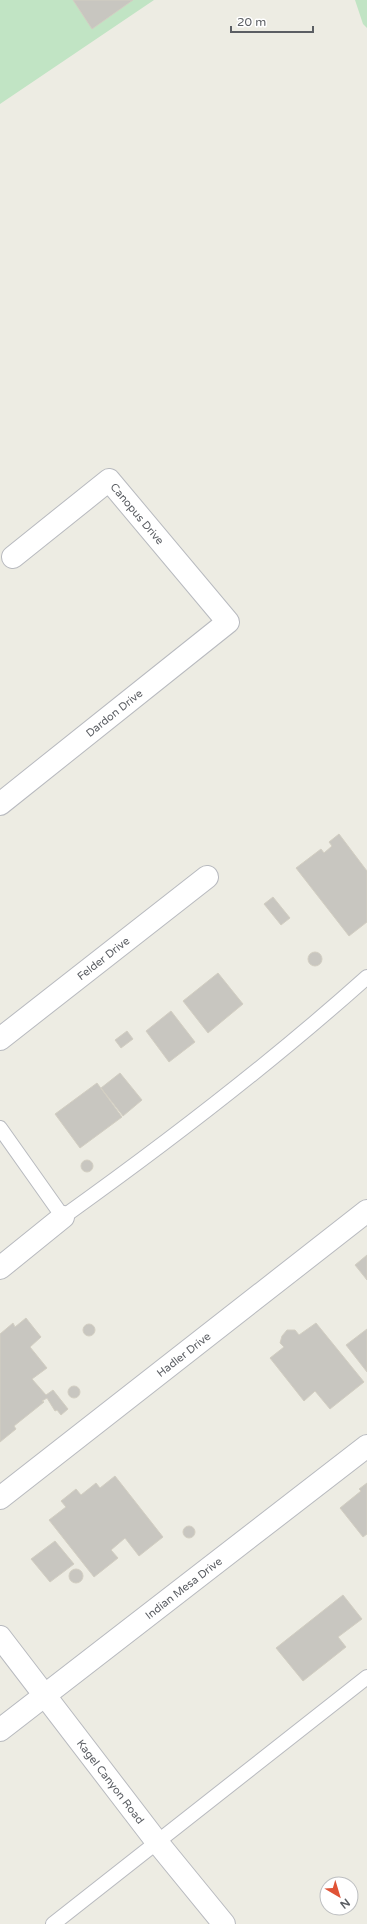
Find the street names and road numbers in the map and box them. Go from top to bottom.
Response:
street label: Canopus Drive [108,481,166,547]
street label: Dardon Drive [83,686,145,739]
street label: Felder Drive [74,934,132,983]
street label: Hadler Drive [154,1329,213,1380]
street label: Indian Mesa Drive [143,1554,224,1622]
street label: Kagel Canyon Road [74,1737,147,1826]

